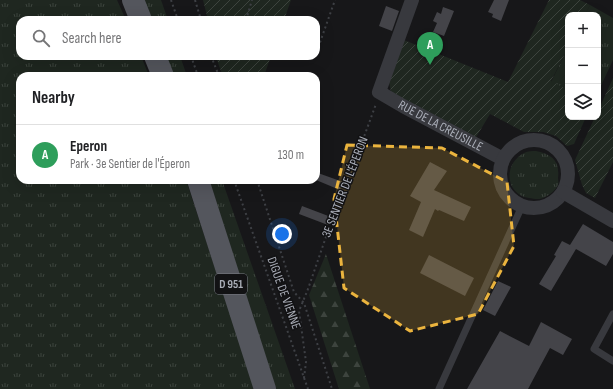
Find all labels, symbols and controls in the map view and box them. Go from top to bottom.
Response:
map controls [565,12,601,120]
button: + [565,12,601,48]
search box [16,16,320,60]
icon: search [30,27,52,49]
text: Search here [62,29,122,48]
pin: A [417,32,443,65]
button: − [565,48,601,84]
button: layers [565,84,601,120]
text: Nearby [32,88,75,108]
street label: RUE DE LA CREUSILLE [395,97,486,155]
street label: 3E SENTIER DE L'ÉPERON [318,134,372,240]
text: Eperon [70,137,107,156]
text: A [42,147,48,163]
text: 130 m [278,147,304,163]
text: Park · 3e Sentier de l'Éperon [70,156,190,172]
your location [272,224,292,244]
street label: DIGUE DE VIENNE [264,255,304,331]
road number: D 951 [215,274,247,294]

